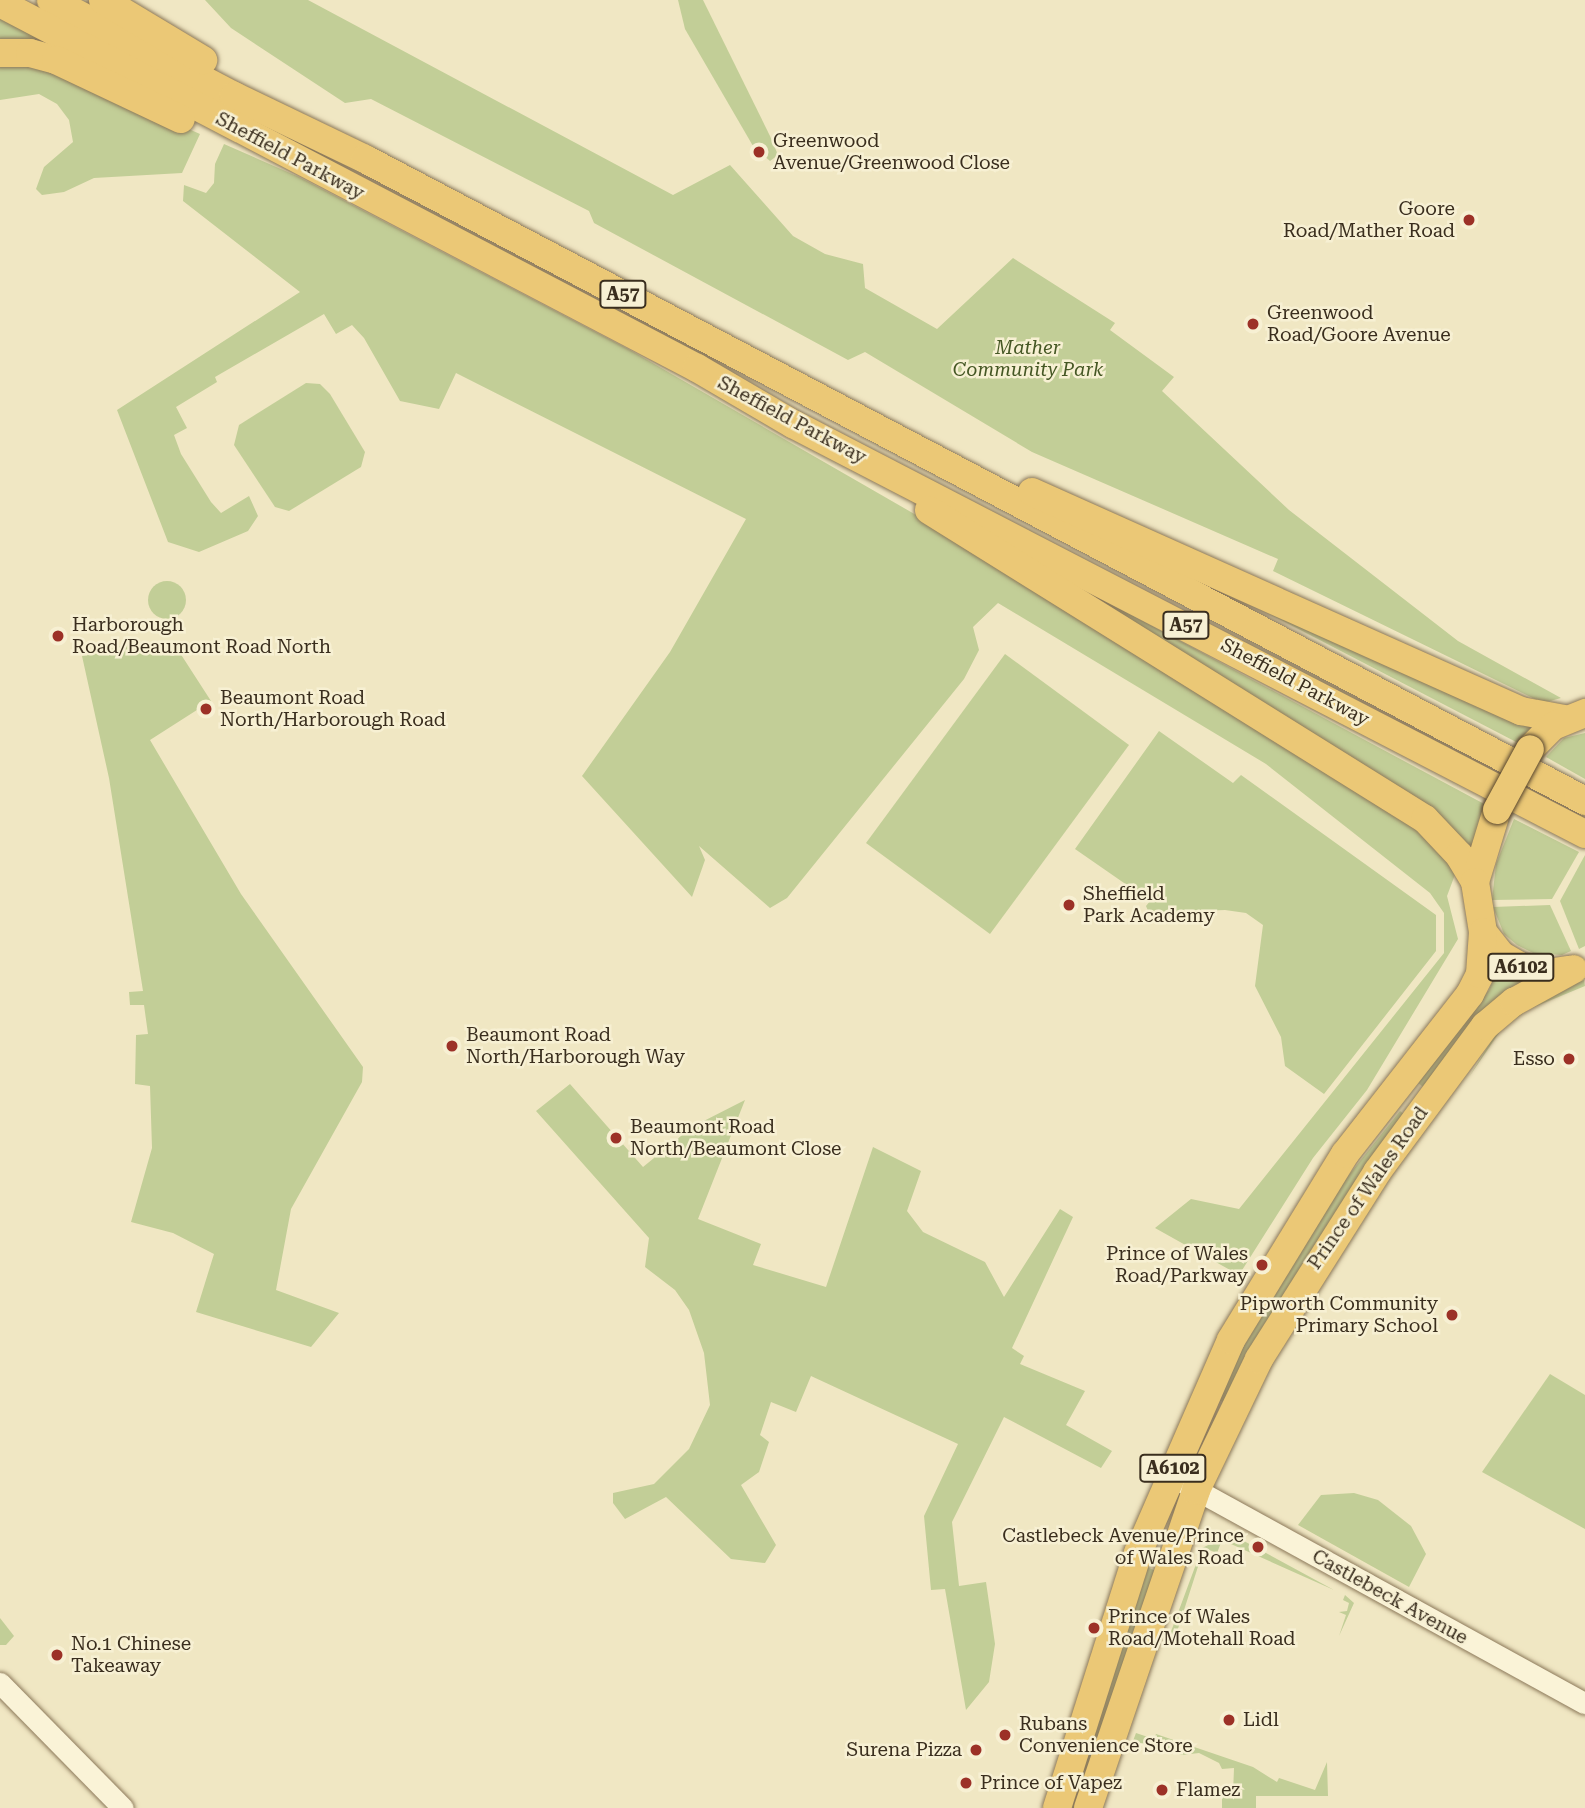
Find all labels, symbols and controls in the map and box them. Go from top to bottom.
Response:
street label: Sheffield Parkway [212,107,368,205]
place label: Greenwood Avenue/Greenwood Close [773,130,1010,174]
marker: Greenwood Avenue/Greenwood Close [751,144,767,160]
place label: Goore Road/Mather Road [1283,198,1455,242]
marker: Goore Road/Mather Road [1461,212,1477,228]
road number: A57 [598,280,648,308]
place label: Greenwood Road/Goore Avenue [1267,302,1451,346]
marker: Greenwood Road/Goore Avenue [1245,316,1261,332]
park label: Mather Community Park [953,337,1103,381]
street label: Sheffield Parkway [714,371,870,469]
road number: A57 [1162,610,1210,640]
place label: Harborough Road/Beaumont Road North [72,614,331,658]
marker: Harborough Road/Beaumont Road North [50,628,66,644]
street label: Sheffield Parkway [1217,633,1373,731]
place label: Beaumont Road North/Harborough Road [220,687,446,731]
marker: Beaumont Road North/Harborough Road [198,701,214,717]
place label: Sheffield Park Academy [1083,883,1215,927]
marker: Sheffield Park Academy [1061,897,1077,913]
road number: A6102 [1486,952,1556,982]
place label: Beaumont Road North/Harborough Way [466,1024,685,1068]
marker: Beaumont Road North/Harborough Way [444,1038,460,1054]
place label: Esso [1513,1048,1555,1070]
marker: Esso [1561,1051,1577,1067]
street label: Prince of Wales Road [1303,1102,1433,1274]
place label: Beaumont Road North/Beaumont Close [630,1116,842,1160]
marker: Beaumont Road North/Beaumont Close [608,1130,624,1146]
place label: Prince of Wales Road/Parkway [1106,1243,1248,1287]
marker: Prince of Wales Road/Parkway [1254,1257,1270,1273]
place label: Pipworth Community Primary School [1240,1293,1438,1337]
marker: Pipworth Community Primary School [1444,1307,1460,1323]
road number: A6102 [1138,1454,1208,1483]
place label: Castlebeck Avenue/Prince of Wales Road [1002,1525,1244,1569]
marker: Castlebeck Avenue/Prince of Wales Road [1250,1539,1266,1555]
street label: Castlebeck Avenue [1308,1545,1472,1649]
place label: Prince of Wales Road/Motehall Road [1108,1606,1295,1650]
marker: Prince of Wales Road/Motehall Road [1086,1620,1102,1636]
place label: No.1 Chinese Takeaway [71,1633,191,1677]
marker: No.1 Chinese Takeaway [49,1647,65,1663]
place label: Lidl [1243,1709,1279,1731]
marker: Lidl [1221,1712,1237,1728]
place label: Rubans Convenience Store [1019,1713,1193,1757]
marker: Rubans Convenience Store [997,1727,1013,1743]
place label: Surena Pizza [846,1739,962,1761]
marker: Surena Pizza [968,1742,984,1758]
place label: Prince of Vapez [980,1772,1122,1794]
marker: Prince of Vapez [958,1775,974,1791]
place label: Flamez [1176,1779,1240,1801]
marker: Flamez [1154,1782,1170,1798]

